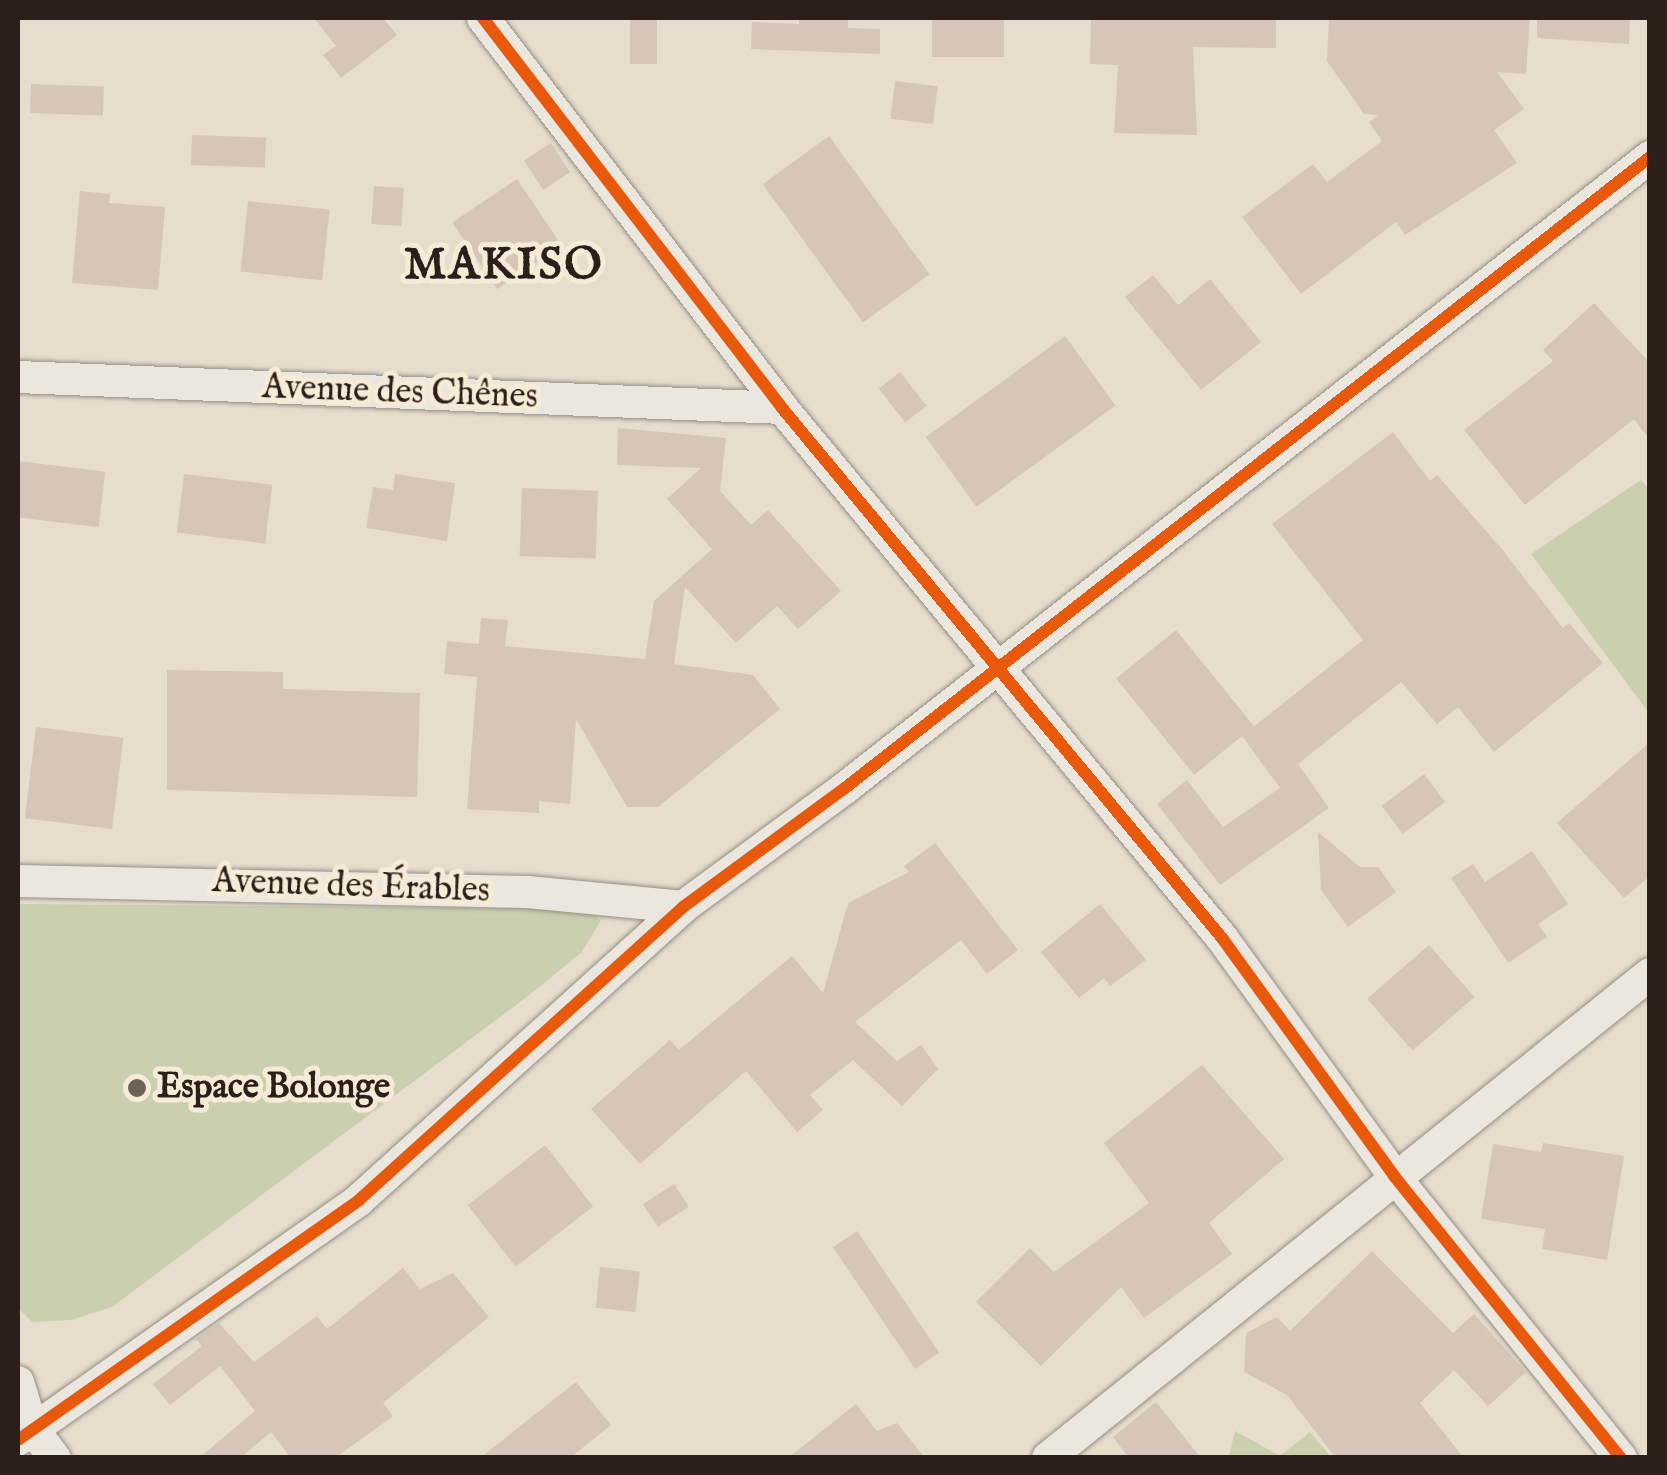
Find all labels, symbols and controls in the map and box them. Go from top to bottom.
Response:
district label: MAKISO [404,239,604,293]
street label: Avenue des Chênes [261,367,539,419]
street label: Avenue des Érables [211,861,491,913]
place label: Espace Bolonge [157,1067,390,1109]
marker: Espace Bolonge [126,1077,148,1099]

